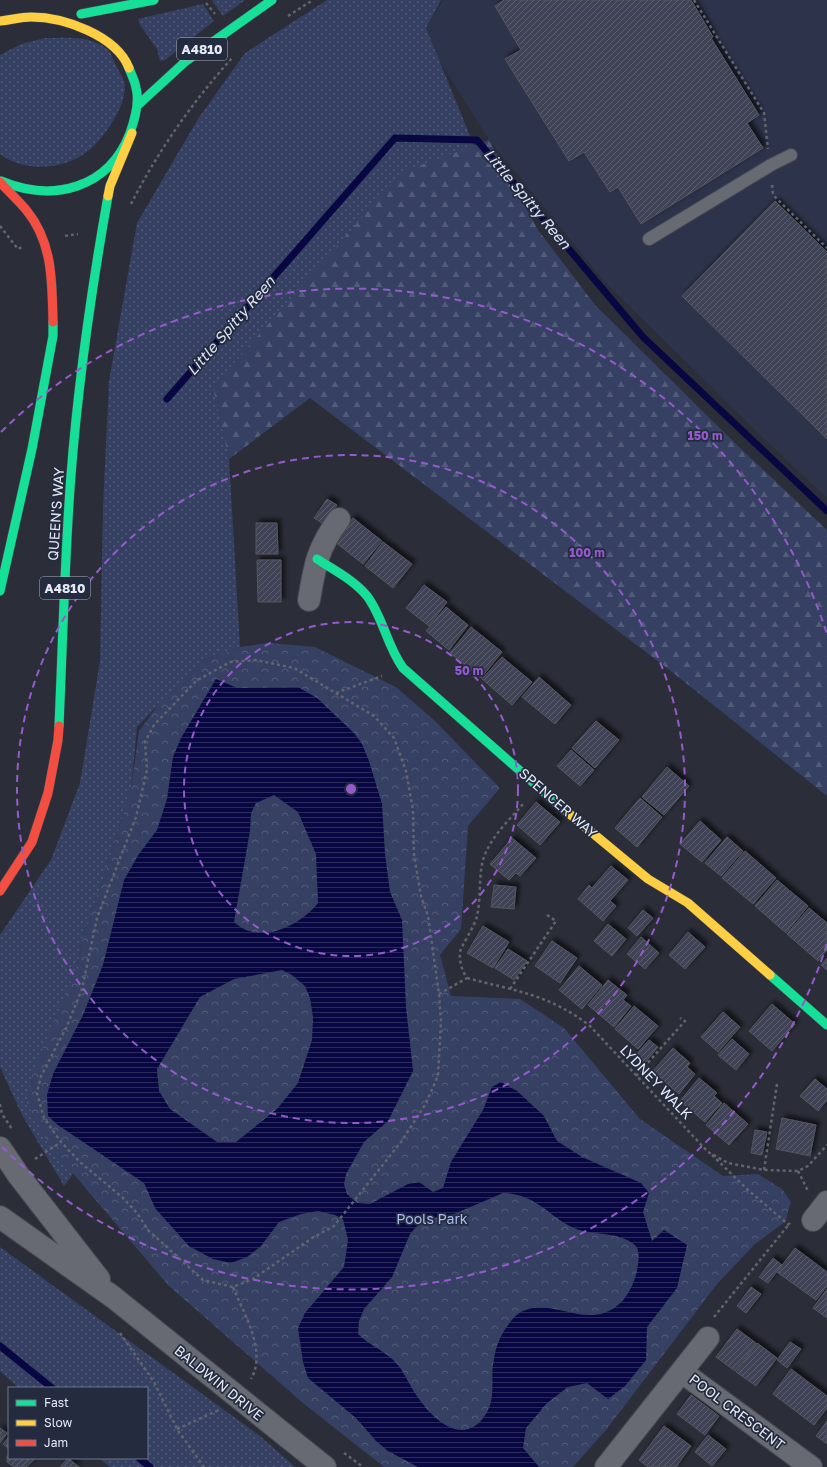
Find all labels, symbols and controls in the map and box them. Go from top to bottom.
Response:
road number: A4810 [177,38,227,60]
water label: Little Spitty Reen [480,145,575,253]
water label: Little Spitty Reen [182,272,279,379]
text: 150 m [688,428,722,443]
street label: QUEEN'S WAY [44,467,67,561]
text: 100 m [569,545,605,560]
road number: A4810 [40,577,90,599]
text: 50 m [455,663,483,678]
street label: SPENCER WAY [516,764,601,841]
centre of rings [344,782,358,796]
street label: LYDNEY WALK [617,1041,696,1122]
park label: Pools Park [396,1210,468,1227]
street label: BALDWIN DRIVE [171,1341,267,1424]
street label: POOL CRESCENT [686,1370,789,1453]
legend [8,1387,148,1459]
text: Fast [44,1395,69,1410]
text: Slow [44,1415,72,1430]
text: Jam [44,1435,68,1450]

